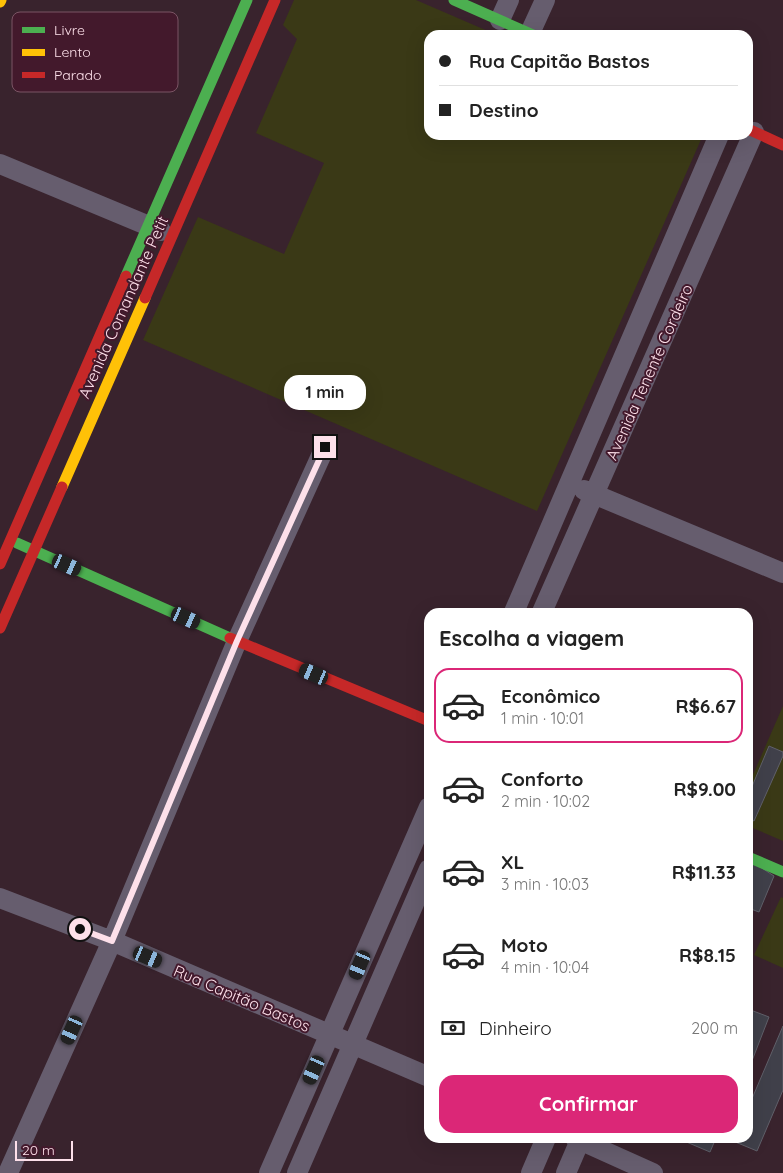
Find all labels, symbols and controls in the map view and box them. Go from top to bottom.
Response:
legend [12,12,178,92]
text: Livre [54,21,85,39]
text: Lento [54,43,91,61]
text: Rua Capitão Bastos [469,49,650,73]
text: Parado [54,66,101,84]
text: Destino [469,98,539,122]
street label: Avenida Comandante Petit [74,213,172,401]
street label: Avenida Tenente Cordeiro [601,281,697,463]
callout: 1 min [284,374,366,410]
text: 1 min [306,382,344,402]
route end [314,436,336,458]
car [50,552,83,578]
car [169,605,202,631]
text: Escolha a viagem [439,624,624,652]
car [297,661,330,687]
icon: car [441,683,486,728]
text: Econômico [501,684,600,708]
text: R$6.67 [675,694,736,718]
text: 1 min · 10:01 [501,708,584,728]
icon: car [441,766,486,811]
text: Conforto [501,767,583,791]
text: R$9.00 [674,777,736,801]
text: 2 min · 10:02 [501,791,590,811]
icon: car [441,849,486,894]
text: XL [501,850,524,874]
text: R$11.33 [672,860,736,884]
text: 3 min · 10:03 [501,874,589,894]
route start [69,918,91,940]
icon: car [441,932,486,977]
text: Moto [501,933,548,957]
text: R$8.15 [679,943,736,967]
car [131,944,164,970]
car [347,948,372,982]
text: 4 min · 10:04 [501,957,589,977]
street label: Rua Capitão Bastos [171,960,313,1036]
car [59,1013,84,1047]
icon: cash [439,1014,467,1042]
text: Dinheiro [479,1016,552,1040]
text: 200 m [691,1018,738,1038]
car [301,1053,326,1087]
button: Confirmar [439,1075,738,1133]
scale bar [15,1138,72,1161]
text: 20 m [22,1141,55,1159]

